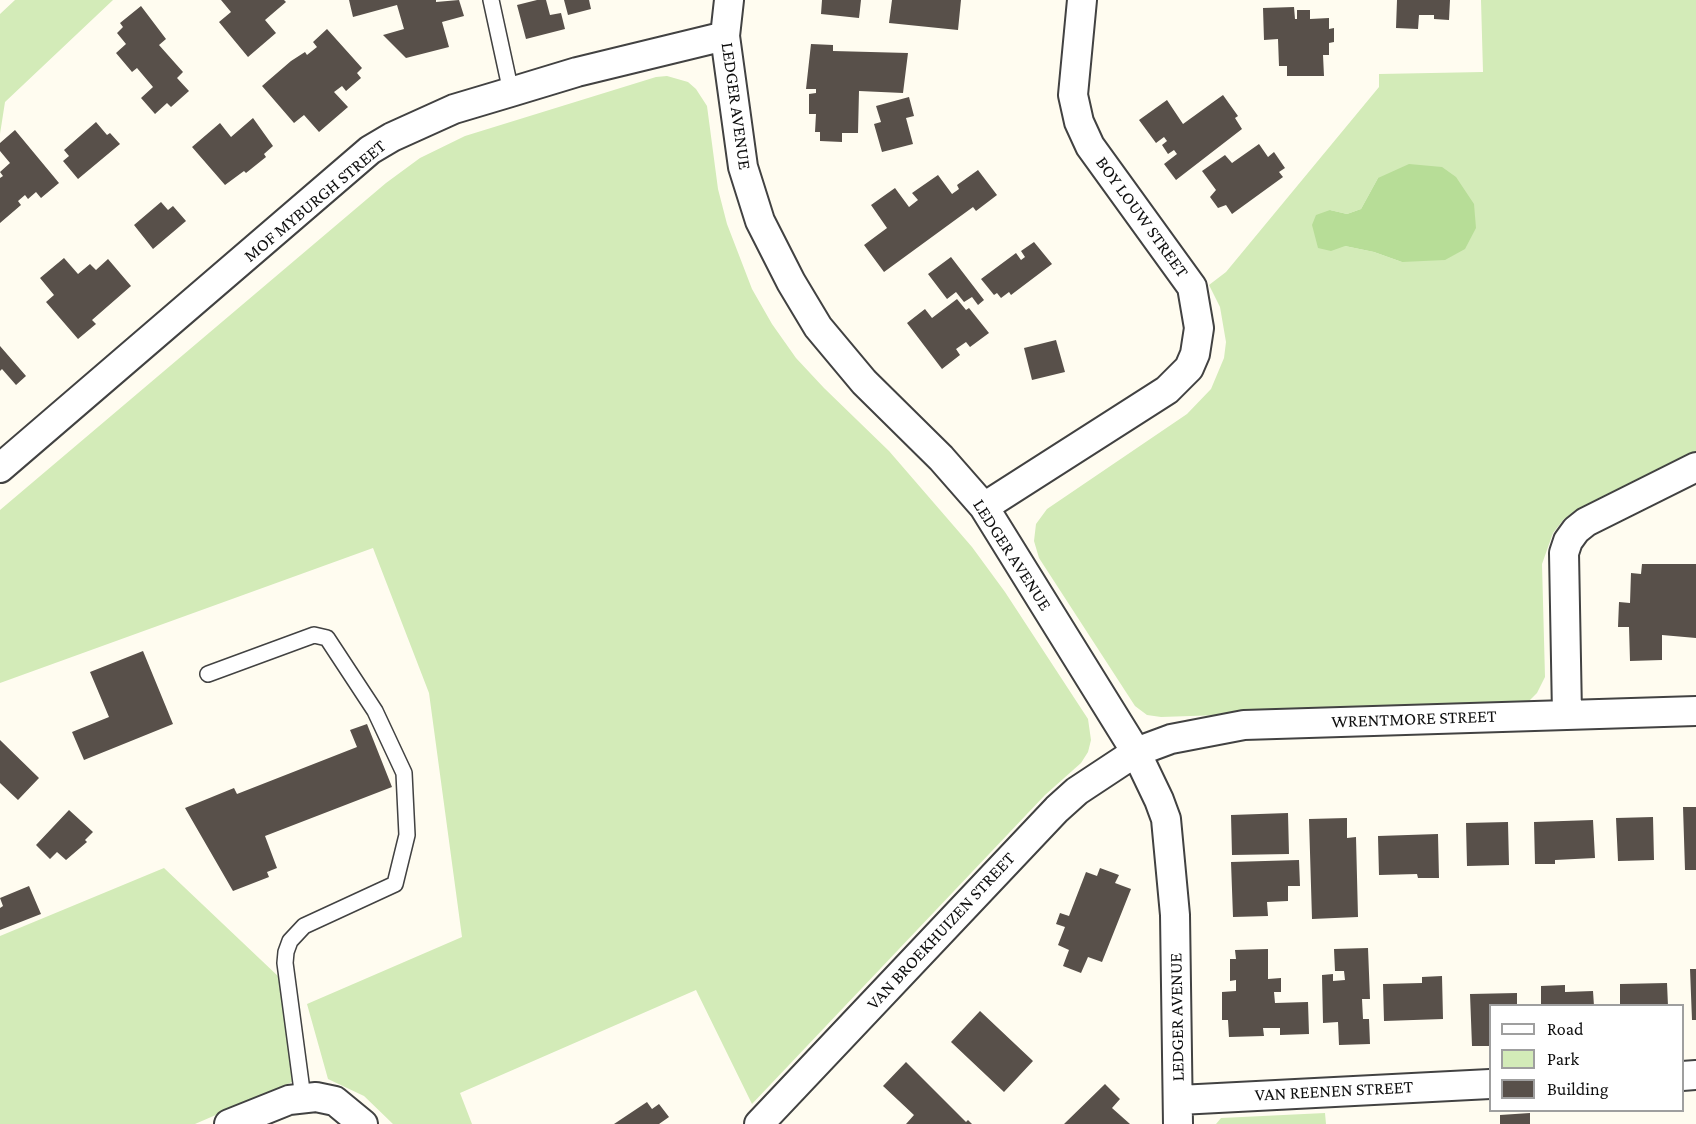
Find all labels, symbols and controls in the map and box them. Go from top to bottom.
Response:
street label: LEDGER AVENUE [716,41,756,171]
street label: MOF MYBURGH STREET [239,135,391,267]
street label: BOY LOUW STREET [1091,152,1193,282]
street label: LEDGER AVENUE [968,495,1056,615]
street label: WRENTMORE STREET [1331,705,1497,733]
street label: VAN BROEKHUIZEN STREET [862,848,1020,1014]
street label: LEDGER AVENUE [1165,953,1189,1081]
legend [1489,1004,1684,1112]
text: Road [1547,1019,1584,1039]
text: Park [1547,1049,1579,1069]
street label: VAN REENEN STREET [1254,1076,1414,1106]
text: Building [1547,1079,1608,1099]

